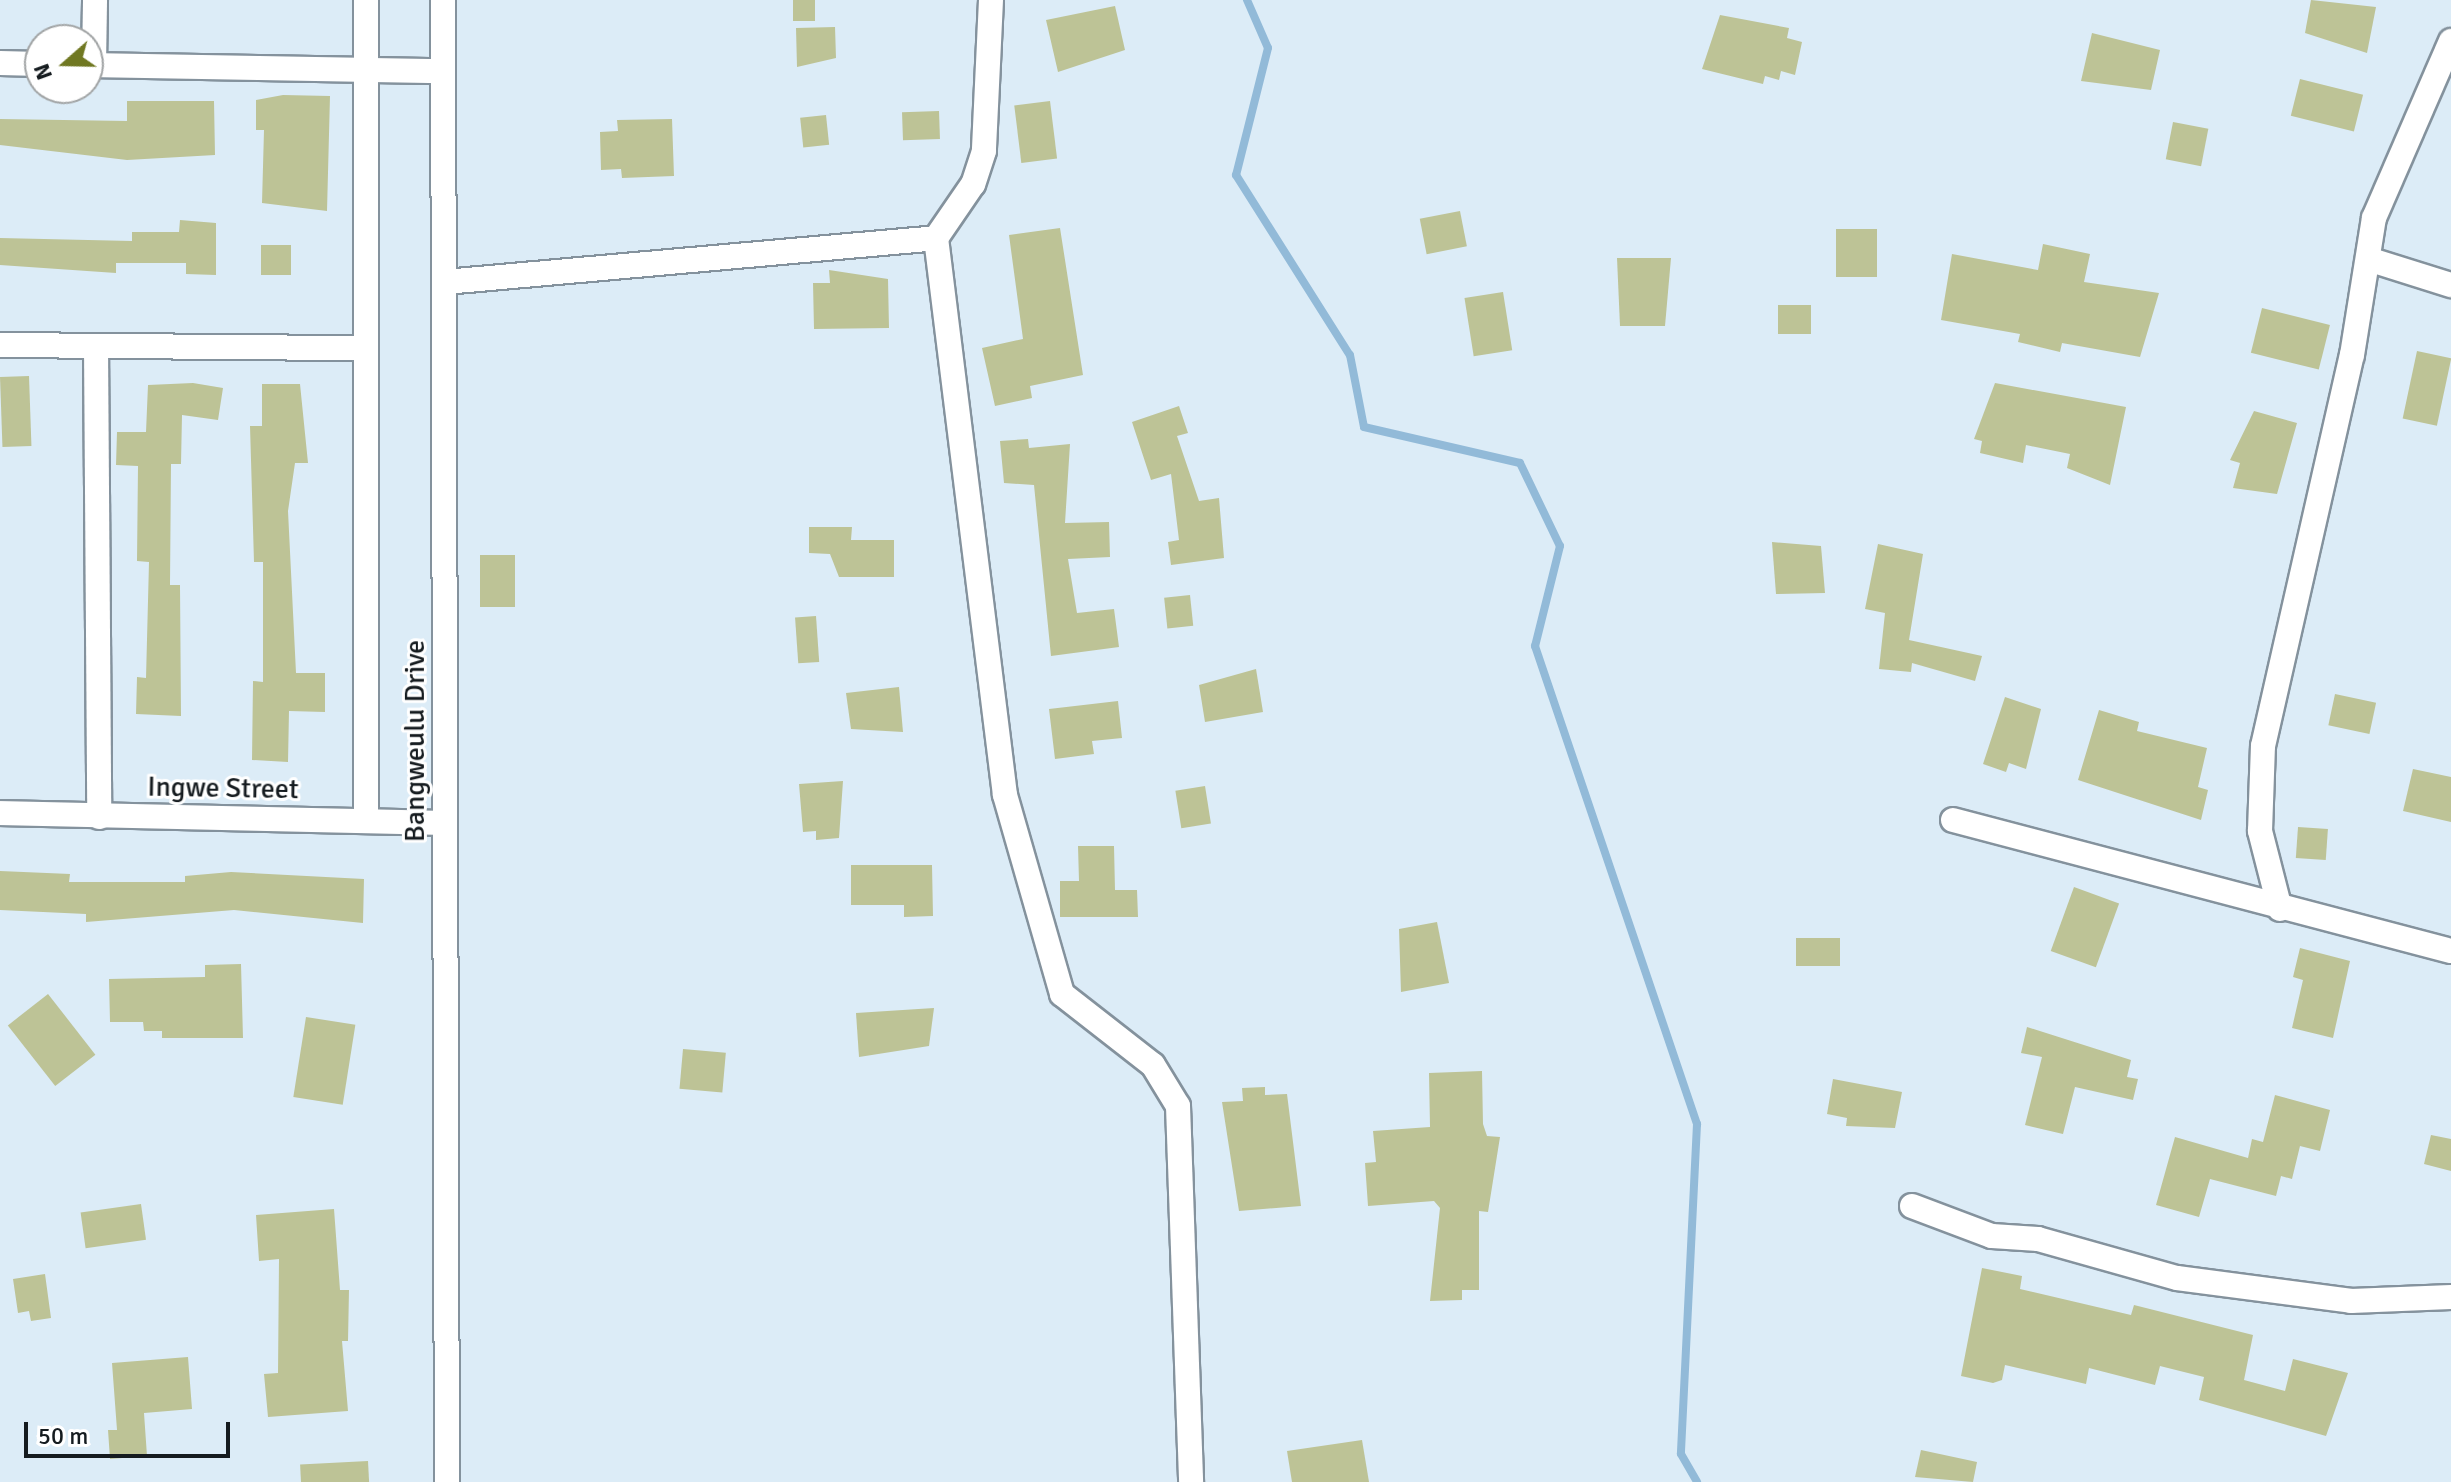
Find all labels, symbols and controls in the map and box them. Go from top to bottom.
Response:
north arrow [24,24,104,104]
text: N [28,60,58,84]
street label: Bangweulu Drive [398,640,432,842]
street label: Ingwe Street [147,770,299,806]
scale bar [28,1406,234,1456]
text: 50 m [38,1421,88,1451]

